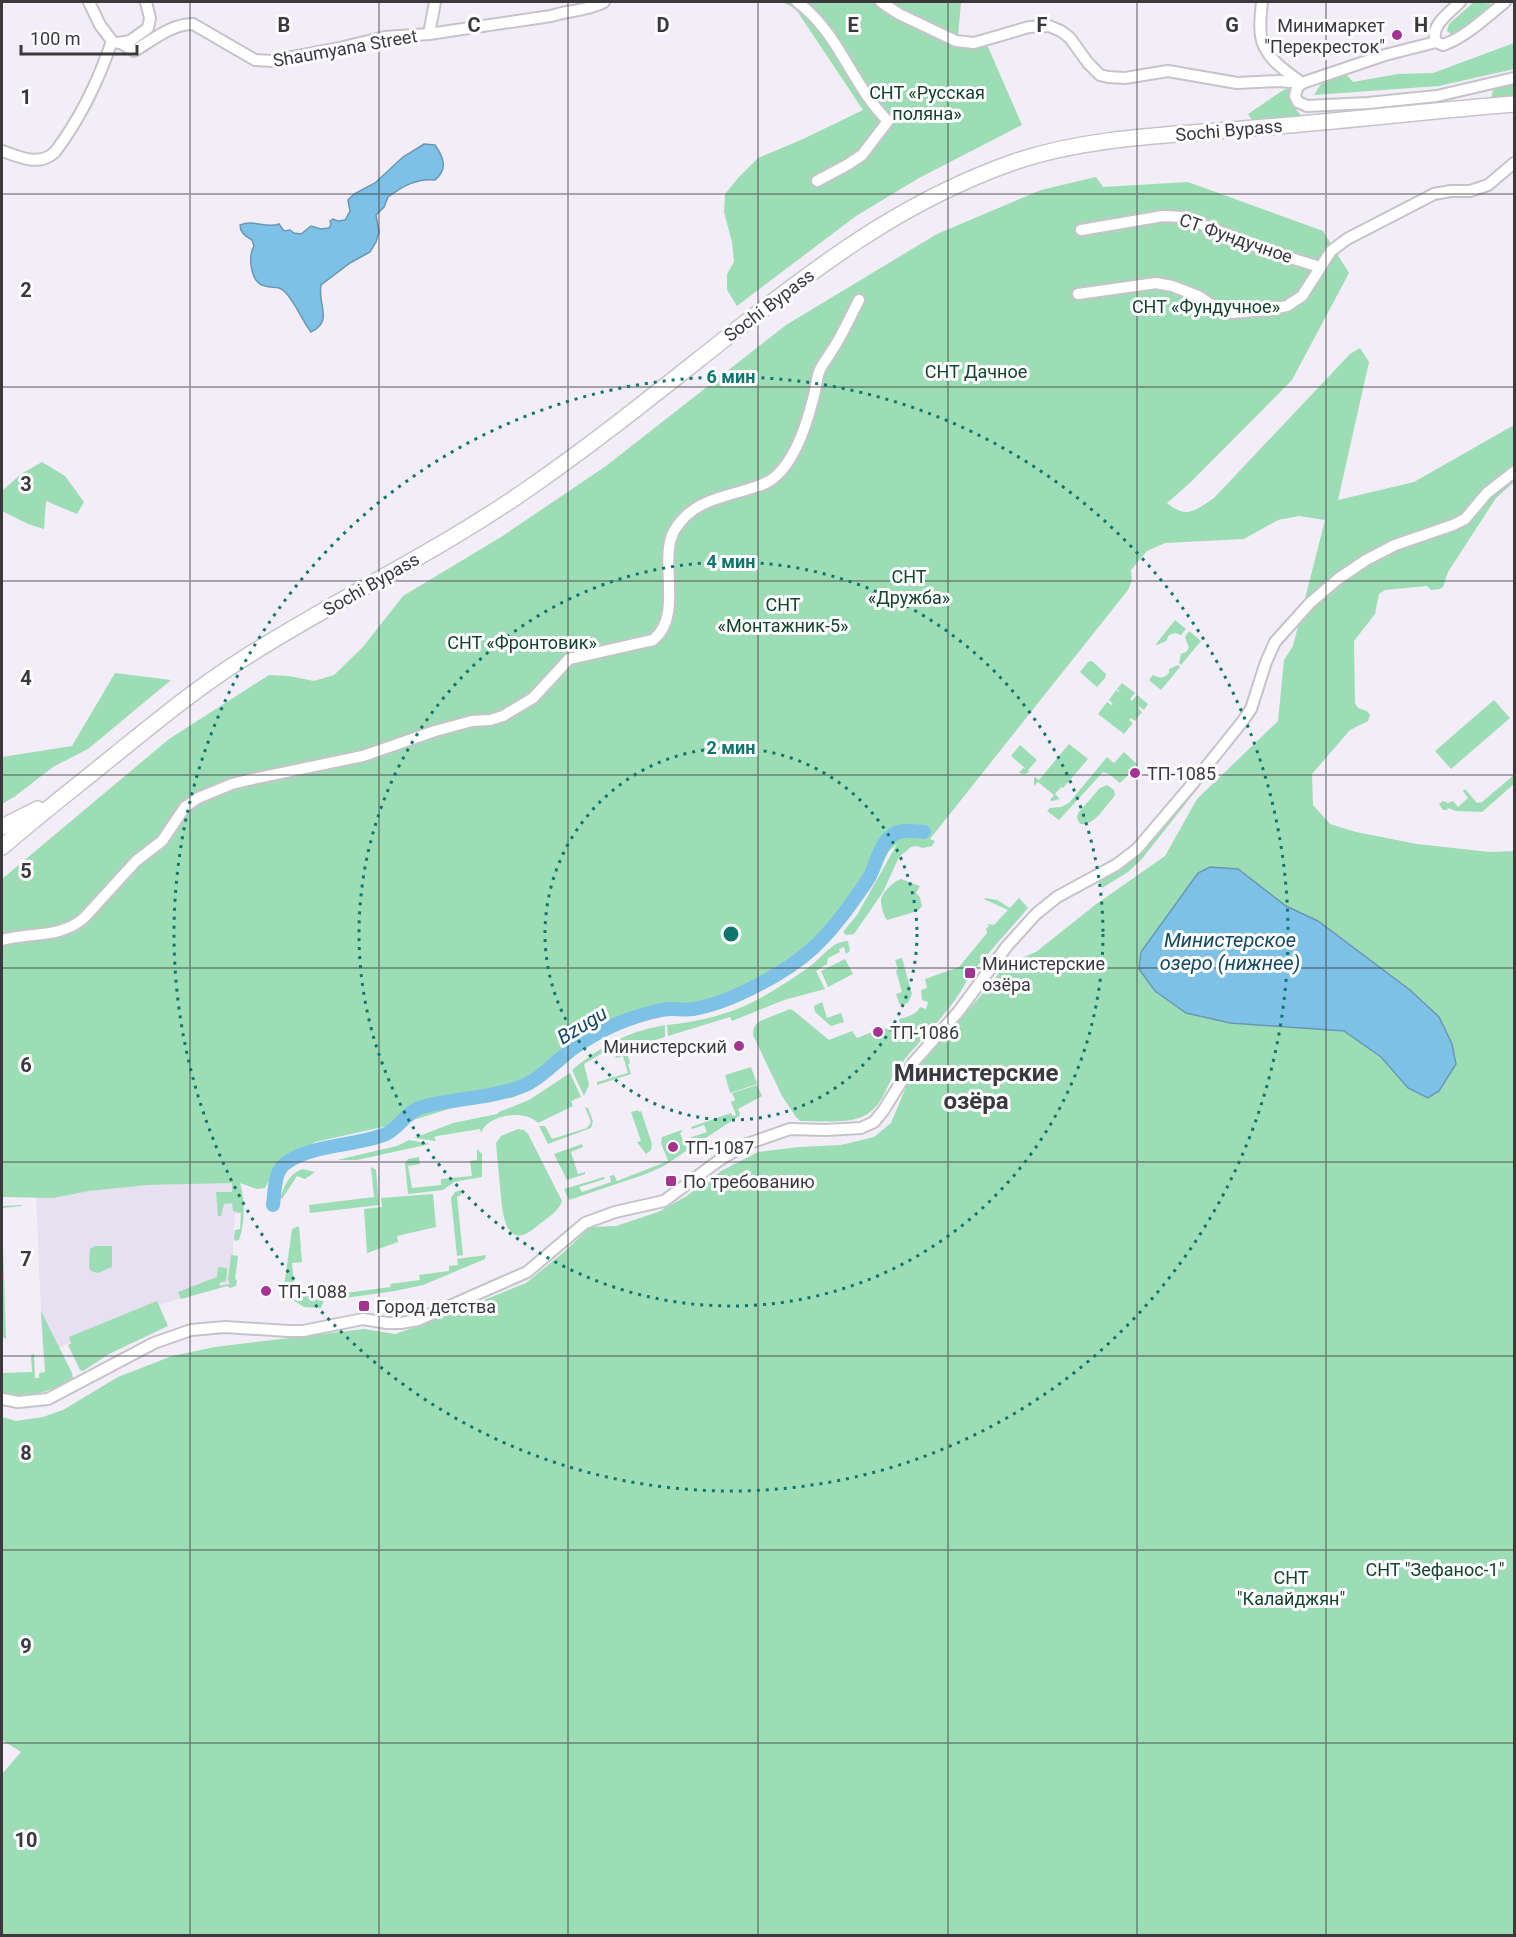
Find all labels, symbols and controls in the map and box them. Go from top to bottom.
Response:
text: B [278,13,290,37]
text: C [467,13,481,37]
text: D [657,13,670,37]
text: E [847,13,859,37]
text: F [1037,13,1048,37]
text: G [1225,13,1239,37]
text: H [1414,13,1428,37]
place label: Минимаркет "Перекресток" [1264,15,1385,57]
scale bar [21,18,136,56]
street label: Shaumyana Street [271,25,419,71]
text: 100 m [30,28,81,49]
marker: Минимаркет "Перекресток" [1390,28,1404,42]
park label: СНТ «Русская поляна» [869,82,985,124]
text: 1 [20,85,32,109]
street label: Sochi Bypass [1175,115,1283,145]
street label: СТ Фундучное [1177,209,1295,267]
street label: Sochi Bypass [720,264,818,346]
text: 2 [20,278,32,302]
park label: СНТ «Фундучное» [1132,296,1280,317]
park label: СНТ Дачное [925,361,1027,382]
text: 6 мин [707,366,755,387]
text: 3 [20,472,32,496]
street label: Sochi Bypass [319,548,423,620]
text: 4 мин [707,551,755,572]
park label: СНТ «Дружба» [868,566,950,608]
park label: СНТ «Монтажник-5» [718,594,848,636]
park label: СНТ «Фронтовик» [447,632,597,653]
text: 4 [20,666,32,690]
text: 2 мин [707,737,755,758]
place label: ТП-1085 [1147,763,1216,784]
marker: ТП-1085 [1128,766,1142,780]
text: 5 [20,859,32,883]
centre of rings [721,924,741,944]
water label: Министерское озеро (нижнее) [1160,928,1300,975]
place label: Министерские озёра [982,953,1105,995]
marker: Министерские озёра [963,966,977,980]
water label: Bzugu [553,1001,612,1049]
place label: ТП-1086 [890,1022,959,1043]
marker: ТП-1086 [871,1025,885,1039]
place label: Министерский [603,1036,727,1057]
marker: Министерский [732,1039,746,1053]
text: 6 [20,1053,32,1077]
district label: Министерские озёра [894,1059,1058,1115]
place label: ТП-1087 [685,1137,754,1158]
marker: ТП-1087 [666,1140,680,1154]
place label: По требованию [683,1171,815,1192]
marker: По требованию [664,1174,678,1188]
text: 7 [20,1247,32,1271]
place label: ТП-1088 [278,1281,347,1302]
marker: ТП-1088 [259,1284,273,1298]
place label: Город детства [376,1296,496,1317]
marker: Город детства [357,1299,371,1313]
text: 8 [20,1441,32,1465]
park label: СНТ "Зефанос-1" [1366,1559,1504,1580]
park label: СНТ "Калайджян" [1237,1567,1345,1609]
text: 9 [20,1634,32,1658]
text: 10 [15,1828,37,1852]

